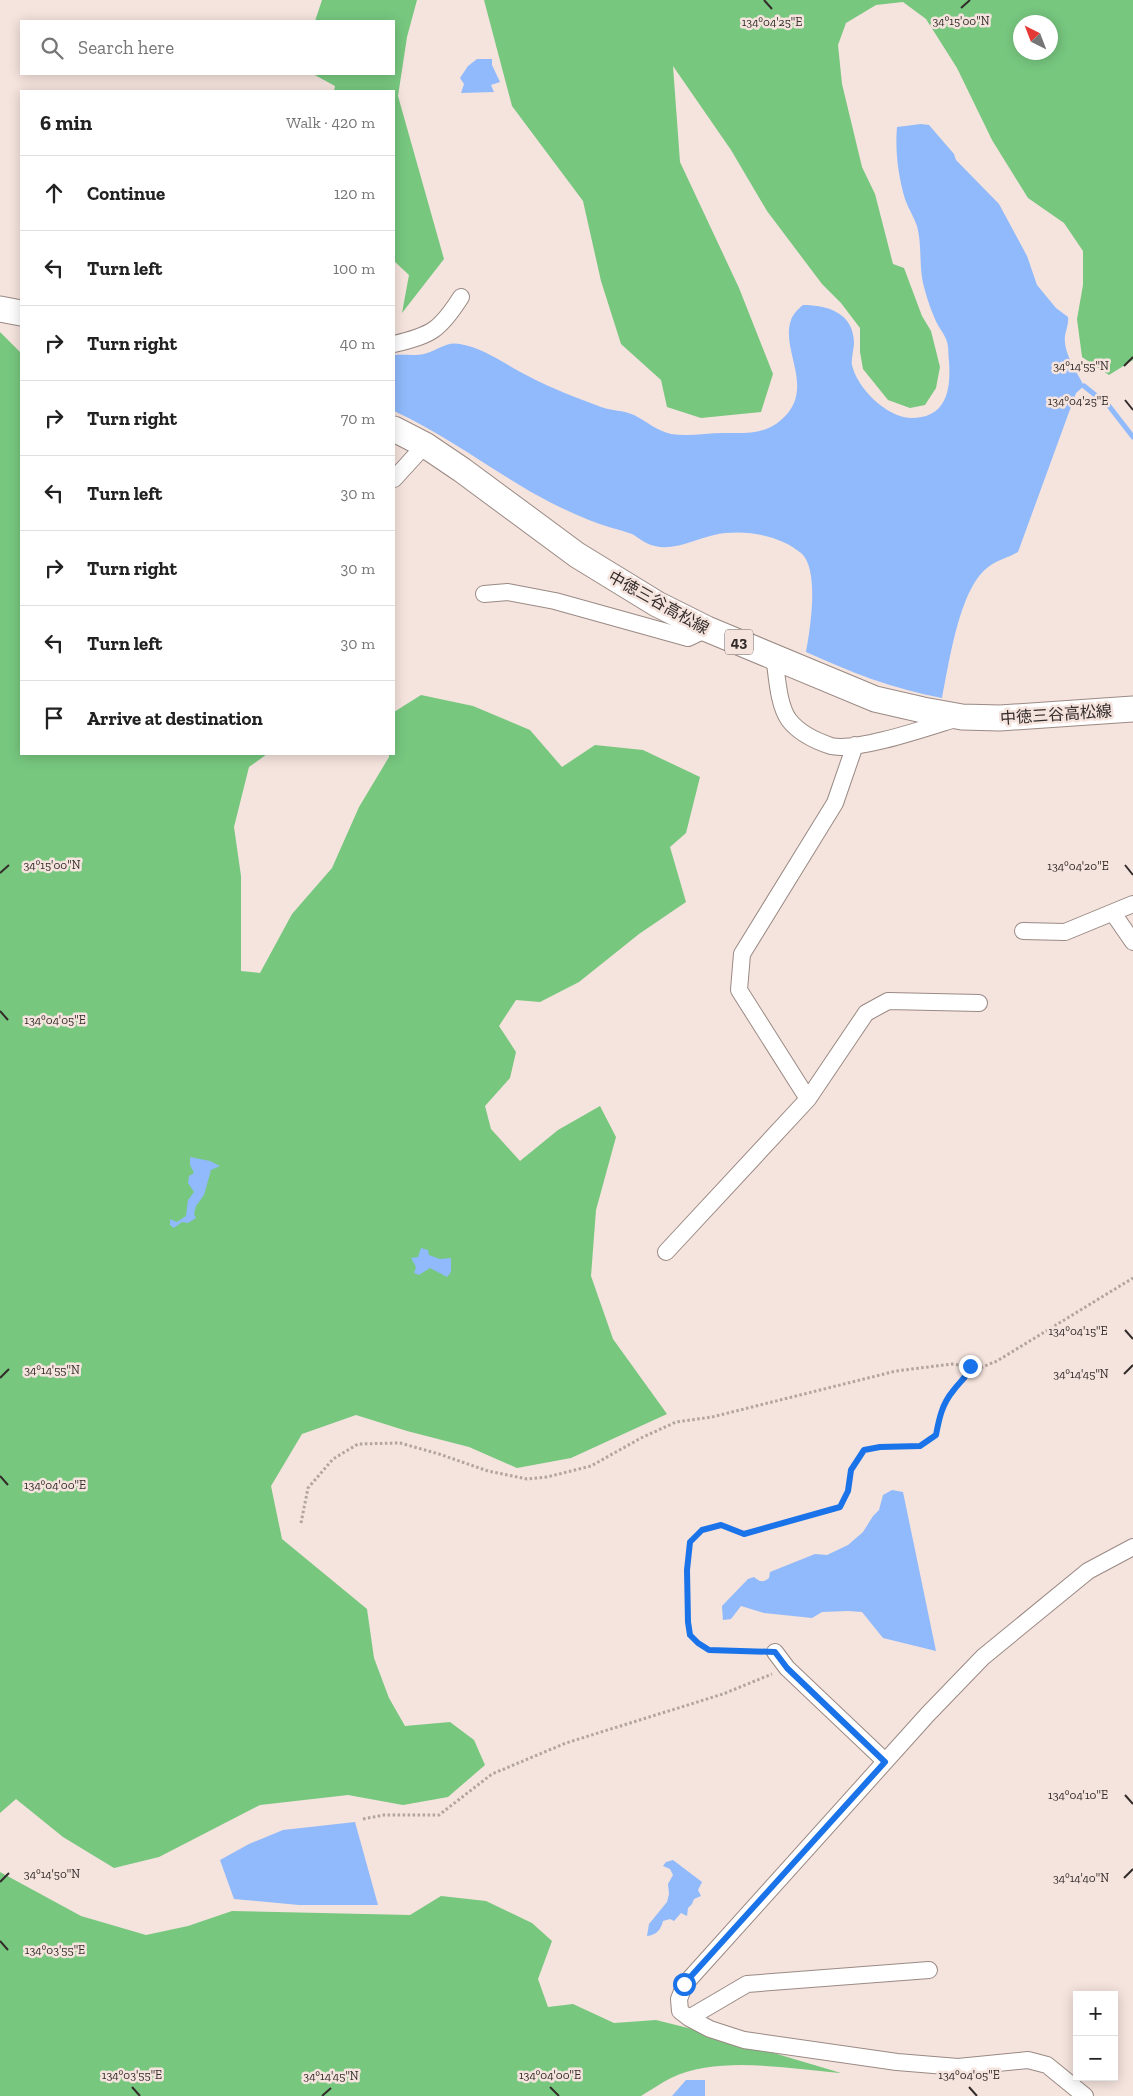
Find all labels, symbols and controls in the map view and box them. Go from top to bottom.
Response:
text: 34°15'00"N [932,14,990,28]
text: 134°04'25"E [742,15,802,29]
north arrow [1013,15,1058,60]
search box [20,20,395,75]
icon: search [38,34,66,62]
text: Search here [78,36,174,59]
text: 6 min [40,110,92,135]
text: Walk · 420 m [286,113,375,132]
icon: ahead [40,179,68,207]
text: Continue [87,182,165,205]
text: 120 m [334,184,375,203]
icon: left [40,254,68,282]
text: Turn left [87,257,162,280]
text: 100 m [333,259,375,278]
icon: right [40,329,68,357]
text: Turn right [87,332,177,355]
text: 40 m [340,334,375,353]
text: 34°14'55"N [1053,359,1109,373]
text: 134°04'25"E [1048,394,1108,408]
icon: right [40,404,68,432]
text: Turn right [87,407,177,430]
text: 70 m [341,409,375,428]
icon: left [40,479,68,507]
text: Turn left [87,482,162,505]
text: 30 m [341,484,375,503]
icon: right [40,554,68,582]
text: Turn right [87,557,177,580]
text: 30 m [341,559,375,578]
street label: 中徳三谷高松線 [605,567,712,638]
icon: left [40,629,68,657]
road number: 43 [725,630,753,654]
text: Turn left [87,632,162,655]
text: 30 m [341,634,375,653]
street label: 中徳三谷高松線 [1000,701,1113,728]
icon: arrive [40,704,68,732]
text: Arrive at destination [87,707,263,730]
text: 34°15'00"N [23,858,81,872]
text: 134°04'20"E [1047,859,1109,873]
text: 134°04'05"E [24,1013,86,1027]
text: 134°04'15"E [1048,1324,1108,1338]
route end [959,1355,982,1378]
text: 34°14'55"N [24,1363,80,1377]
text: 34°14'45"N [1053,1367,1109,1381]
text: 134°04'00"E [24,1478,86,1492]
text: 134°04'10"E [1048,1788,1108,1802]
text: 34°14'50"N [24,1867,80,1881]
text: 34°14'40"N [1053,1871,1109,1885]
text: 134°03'55"E [25,1943,85,1957]
route start [673,1973,696,1996]
map controls [1073,1991,1118,2081]
button: + [1073,1991,1118,2036]
button: − [1073,2036,1118,2081]
text: 134°03'55"E [102,2068,162,2082]
text: 134°04'00"E [519,2068,581,2082]
text: 134°04'05"E [938,2068,1000,2082]
text: 34°14'45"N [303,2069,359,2083]

